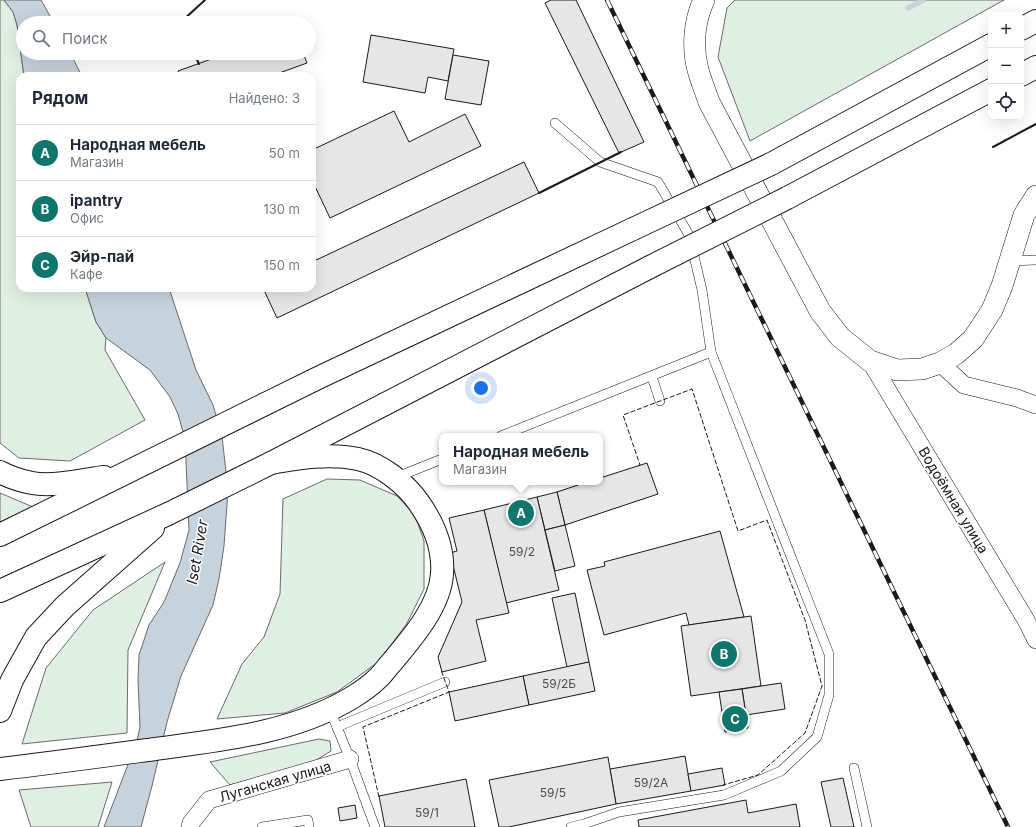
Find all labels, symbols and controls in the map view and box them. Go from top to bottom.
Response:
map controls [988,12,1024,120]
button: + [988,12,1024,48]
search box [16,16,316,60]
icon: search [30,27,52,49]
text: Поиск [62,29,108,48]
button: − [988,48,1024,84]
button: locate [988,84,1024,120]
text: Рядом [32,88,88,108]
text: Найдено: 3 [229,90,300,106]
text: Народная мебель [70,135,206,154]
text: A [40,145,50,161]
text: 50 m [269,145,300,161]
text: Магазин [70,154,124,170]
text: ipantry [70,191,123,210]
text: B [41,201,49,217]
text: 130 m [263,201,300,217]
text: Офис [70,210,104,226]
text: Эйр-пай [70,247,134,266]
text: C [40,257,50,273]
text: 150 m [264,257,300,273]
text: Кафе [70,266,103,282]
your location [471,378,491,398]
popup [439,433,603,485]
text: Народная мебель [453,442,589,461]
street label: Водоёмная улица [915,444,993,556]
text: Магазин [453,461,507,477]
pin: A [508,498,534,528]
water label: Iset River [182,518,212,586]
house number: 59/2 [509,544,535,559]
pin: B [711,639,737,669]
house number: 59/2Б [542,676,576,691]
pin: C [722,704,748,734]
street label: Луганская улица [217,757,333,805]
house number: 59/2А [634,775,668,790]
house number: 59/5 [540,785,566,800]
house number: 59/1 [415,805,439,820]

